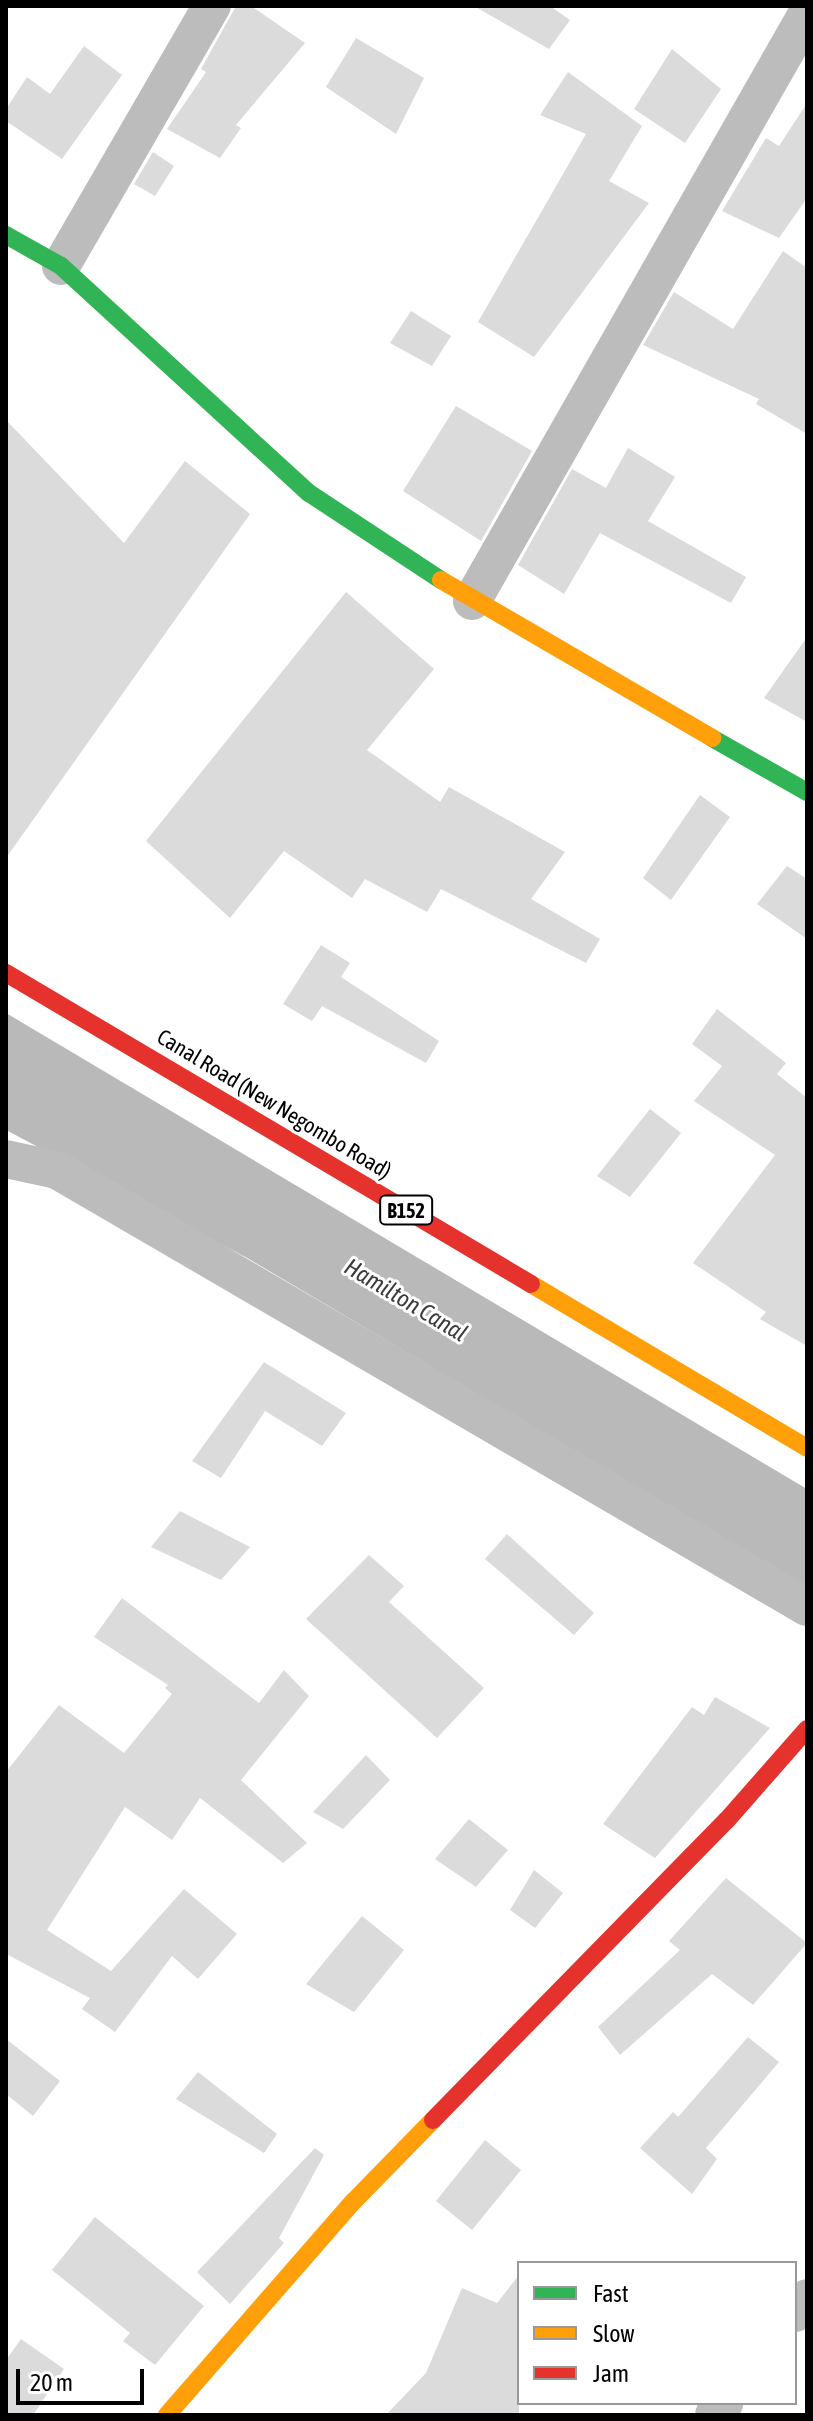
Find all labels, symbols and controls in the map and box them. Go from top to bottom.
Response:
street label: Canal Road (New Negombo Road) [152,1024,396,1184]
road number: B152 [378,1194,434,1226]
water label: Hamilton Canal [339,1252,473,1348]
legend [517,2261,797,2405]
text: Fast [593,2280,629,2307]
text: Slow [593,2320,635,2347]
scale bar [20,2353,148,2403]
text: Jam [593,2360,629,2387]
text: 20 m [30,2369,73,2396]

